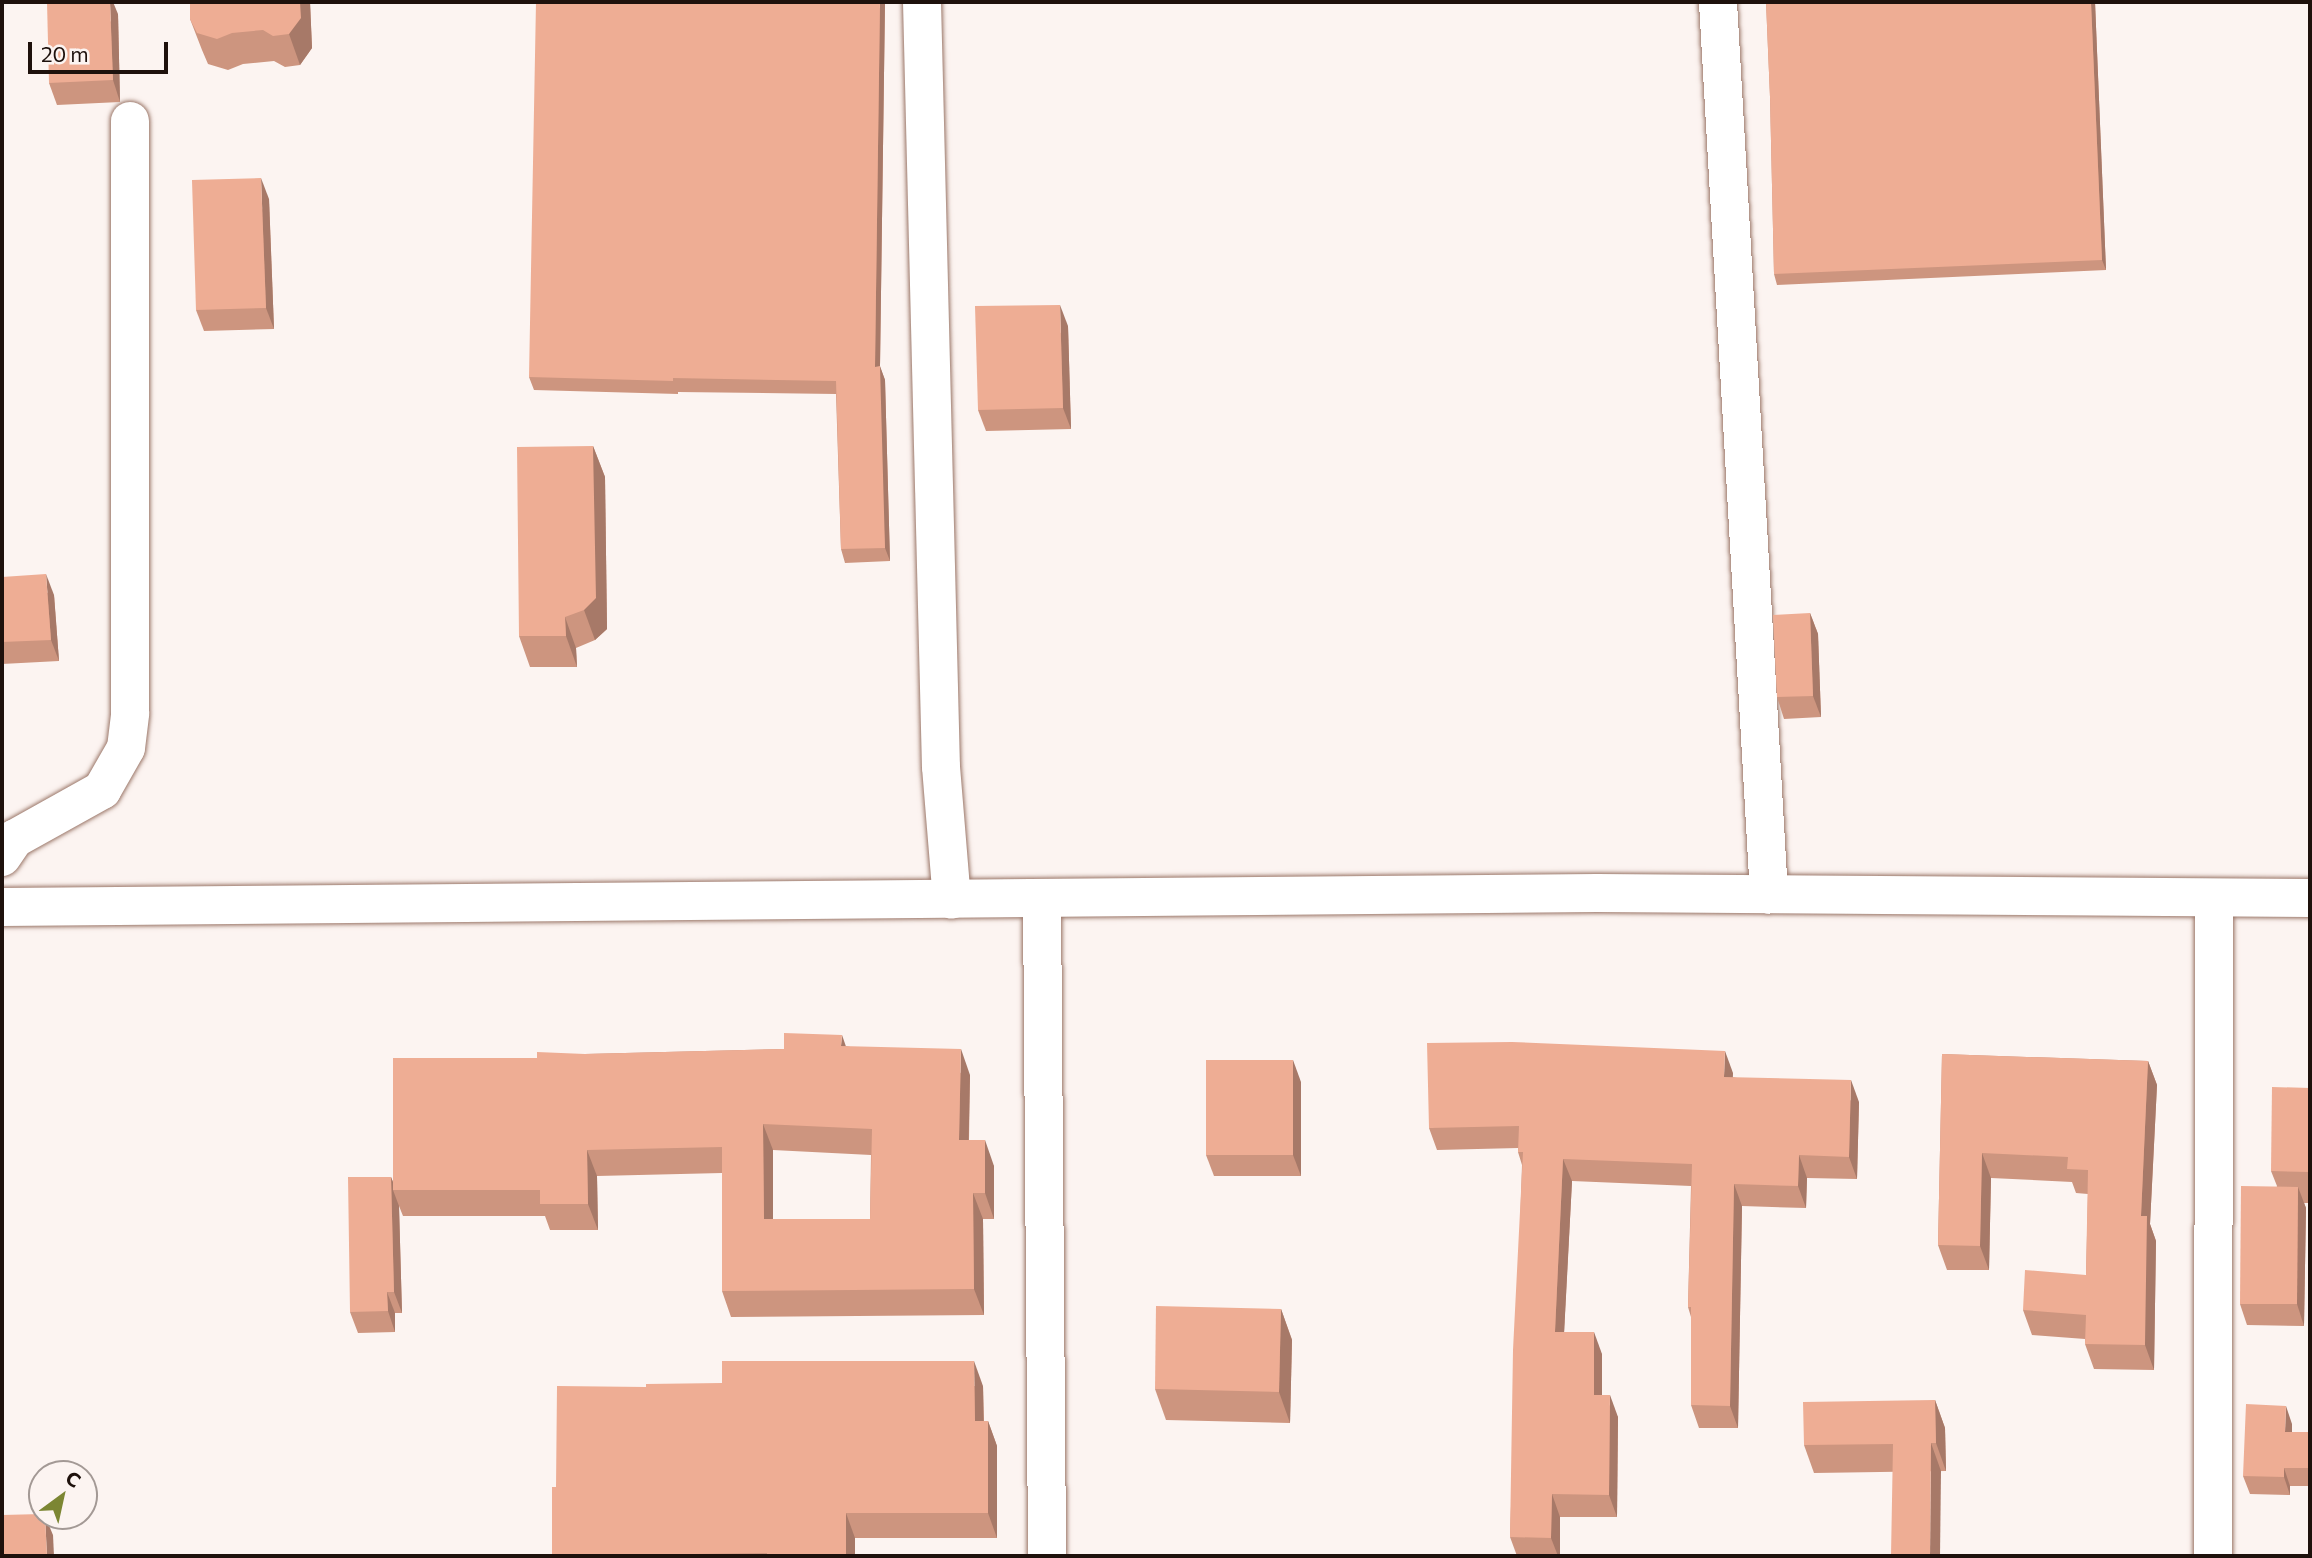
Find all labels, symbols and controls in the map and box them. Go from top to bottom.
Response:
scale bar [32,28,172,72]
text: 20 m [41,41,89,66]
north arrow [28,1460,98,1530]
text: С [62,1465,85,1492]

